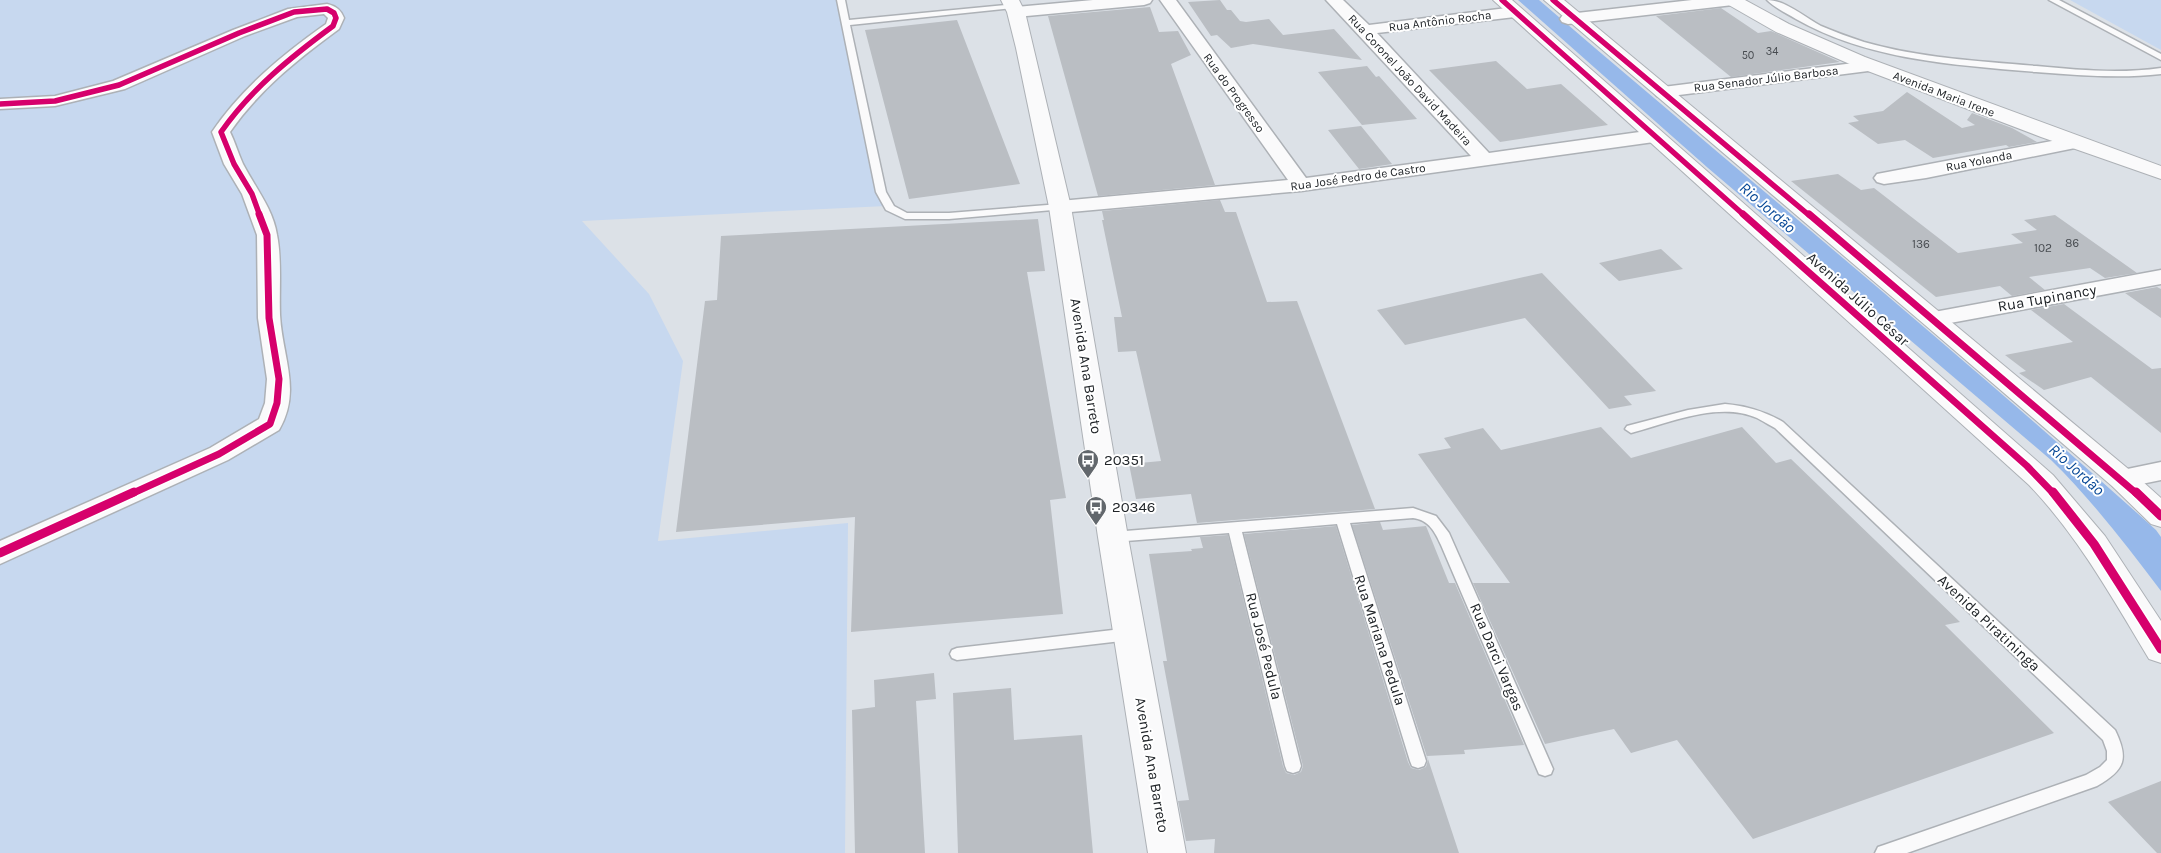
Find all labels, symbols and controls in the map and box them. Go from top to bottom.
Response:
street label: Rua Antônio Rocha [1388,8,1492,34]
street label: Rua Coronel João David Madeira [1345,11,1475,149]
house number: 34 [1766,45,1778,58]
house number: 50 [1742,49,1754,62]
street label: Rua do Progresso [1201,51,1267,135]
street label: Rua Senador Júlio Barbosa [1693,63,1839,95]
street label: Avenida Maria Irene [1891,68,1997,120]
street label: Rua Yolanda [1945,148,2013,174]
street label: Rua José Pedro de Castro [1290,161,1426,193]
water label: Rio Jordão [1736,178,1800,237]
house number: 86 [2065,236,2079,250]
house number: 136 [1912,237,1930,251]
house number: 102 [2034,241,2052,255]
street label: Avenida Júlio César [1803,248,1913,350]
street label: Rua Tupinancy [1996,280,2098,316]
street label: Avenida Ana Barreto [1066,297,1106,435]
water label: Rio Jordão [2045,440,2108,499]
bus stop icon: 20351 [1076,448,1100,479]
place label: 20351 [1104,451,1144,469]
bus stop icon: 20346 [1084,495,1108,526]
place label: 20346 [1112,498,1155,516]
street label: Avenida Piratininga [1934,571,2044,675]
street label: Rua Mariana Pedula [1350,572,1410,708]
street label: Rua José Pedula [1242,590,1286,702]
street label: Rua Darci Vargas [1466,600,1528,714]
street label: Avenida Ana Barreto [1131,696,1173,834]

